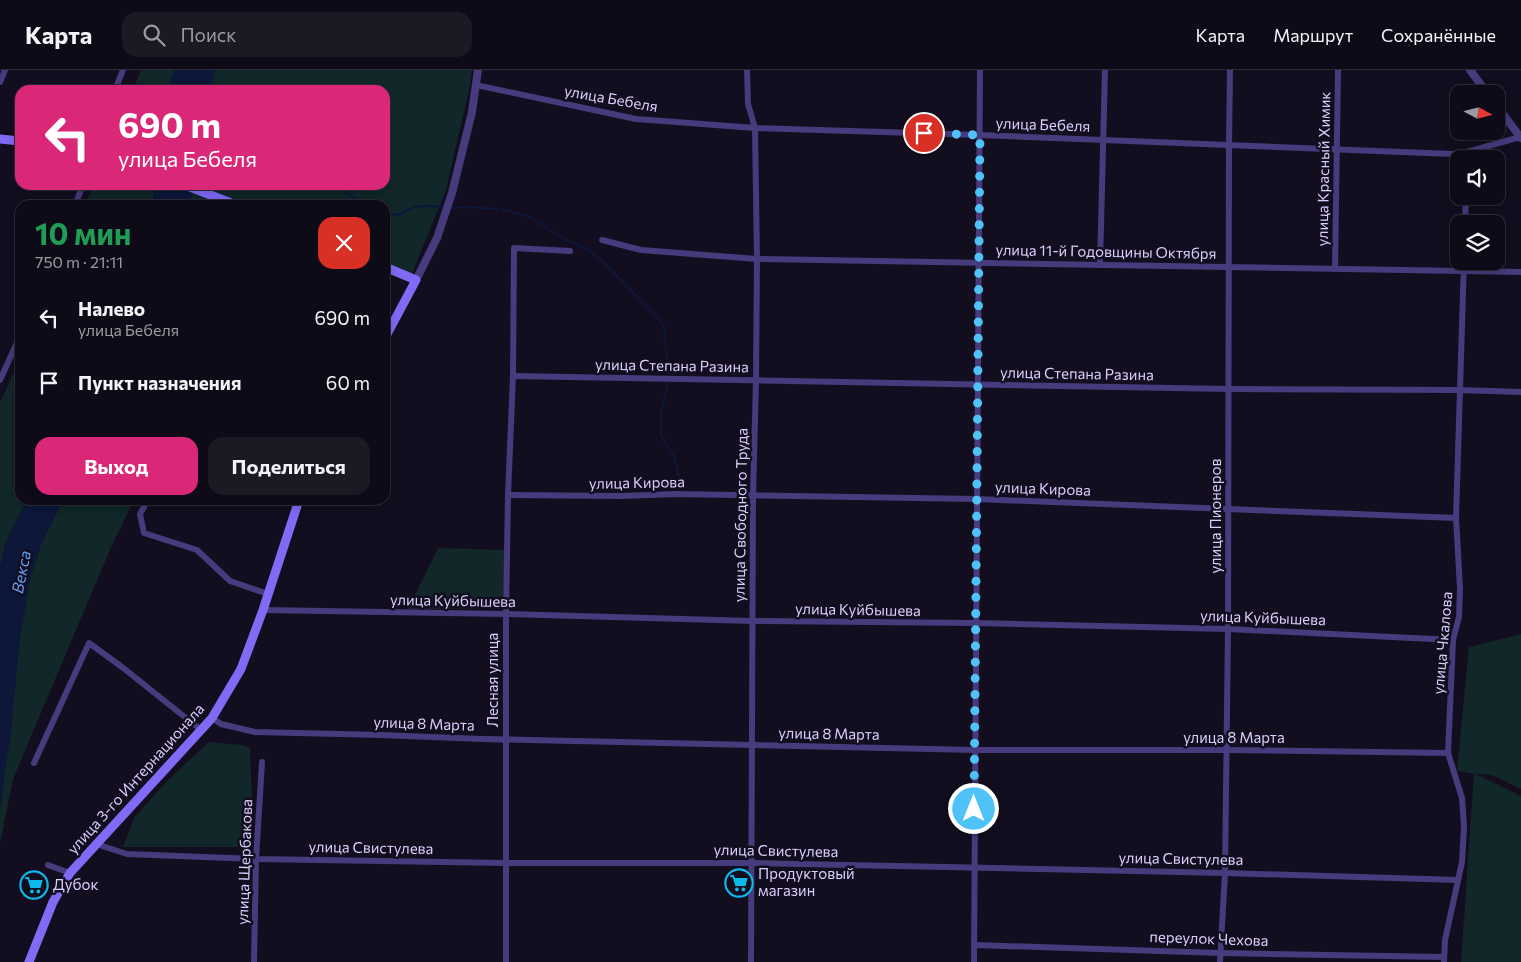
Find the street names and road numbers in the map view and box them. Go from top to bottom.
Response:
street label: улица Бебеля [563,81,659,115]
street label: улица Красный Химик [1313,91,1333,247]
street label: улица Бебеля [995,113,1091,135]
street label: улица 11-й Годовщины Октября [995,240,1217,262]
street label: улица Степана Разина [595,355,749,375]
street label: улица Степана Разина [1000,363,1154,383]
street label: улица Свободного Труда [729,428,751,602]
street label: улица Пионеров [1206,459,1224,573]
street label: улица Кирова [589,472,685,492]
street label: улица Кирова [995,477,1091,499]
street label: улица Куйбышева [390,590,516,610]
street label: улица Чкалова [1429,591,1455,695]
street label: улица Куйбышева [795,599,921,619]
street label: улица Куйбышева [1200,606,1326,628]
street label: Лесная улица [483,633,501,727]
street label: улица 3-го Интернационала [63,699,208,857]
street label: улица 8 Марта [373,712,475,734]
street label: улица 8 Марта [778,723,880,743]
street label: улица 8 Марта [1183,728,1285,746]
street label: улица Щербакова [233,799,255,925]
street label: улица Свистулева [308,837,434,857]
street label: улица Свистулева [713,840,839,860]
street label: улица Свистулева [1118,848,1244,868]
street label: переулок Чехова [1149,927,1269,949]

